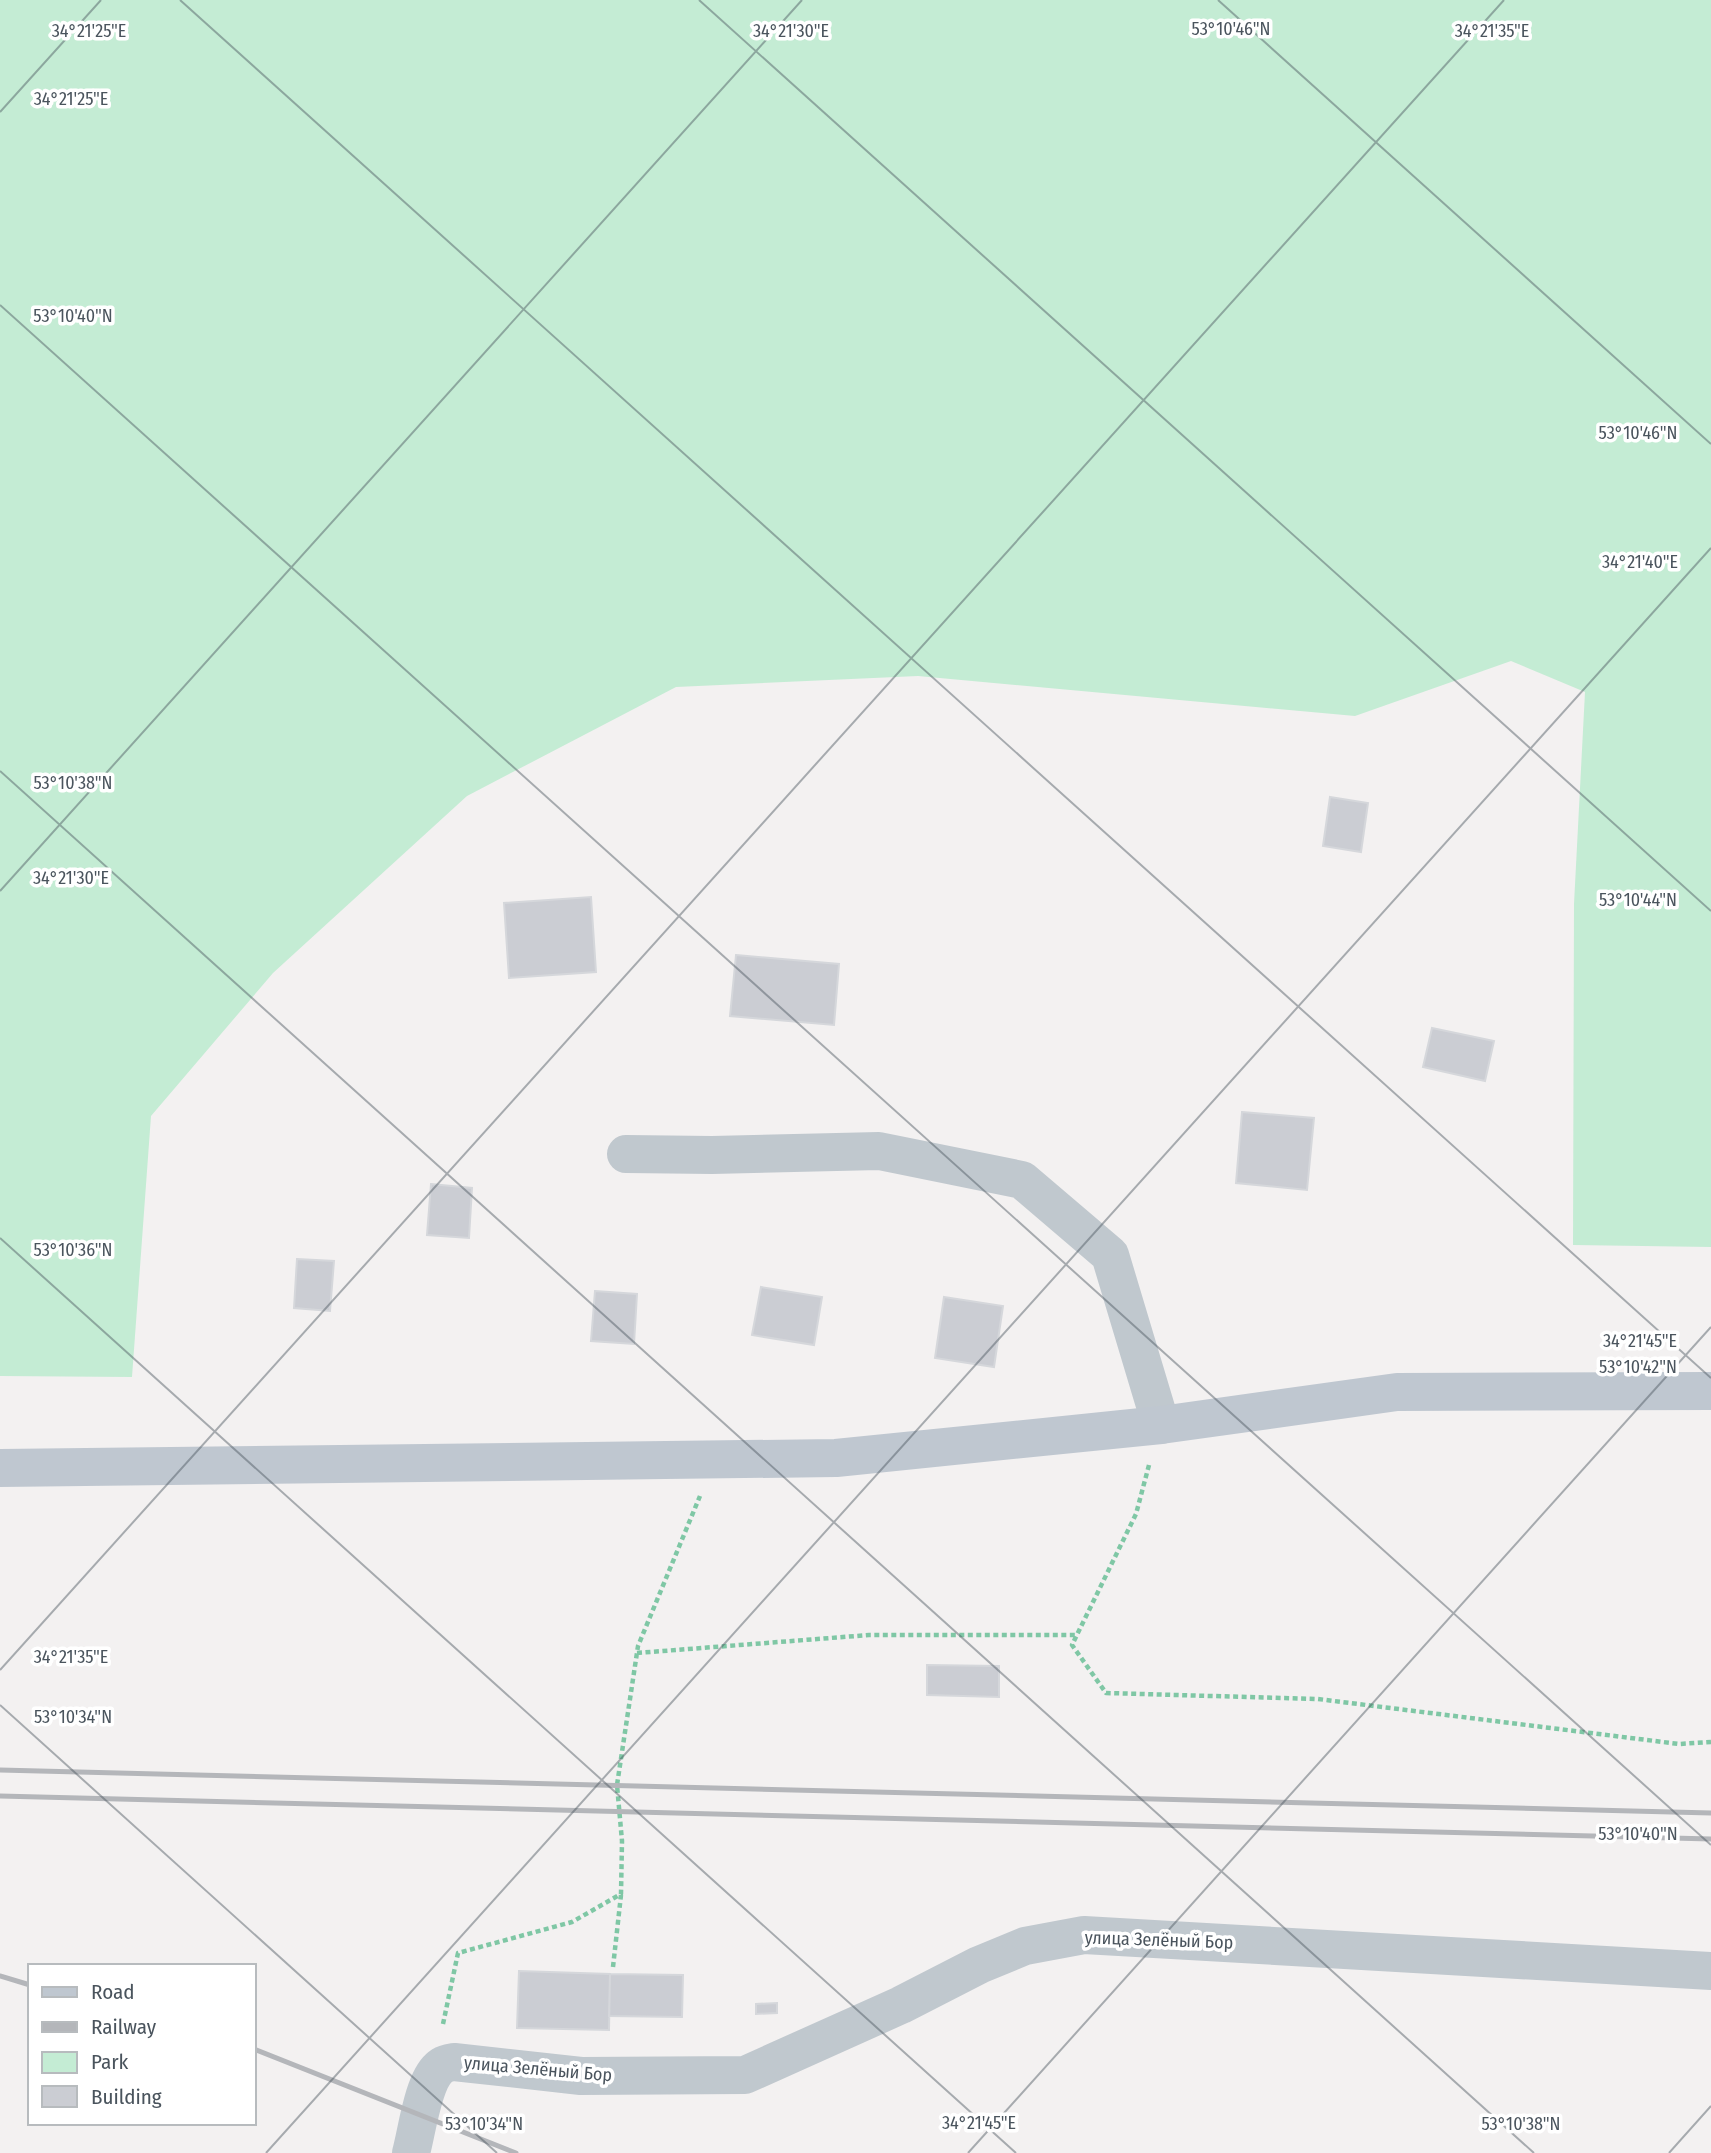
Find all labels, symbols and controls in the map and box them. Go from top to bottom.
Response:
text: 53°10'46"N [1192,18,1270,40]
text: 34°21'25"E [52,20,126,42]
text: 34°21'30"E [753,20,829,42]
text: 34°21'35"E [1455,20,1529,42]
text: 34°21'25"E [34,88,108,110]
text: 53°10'40"N [33,305,113,327]
text: 53°10'46"N [1599,422,1677,444]
text: 34°21'40"E [1602,551,1678,573]
text: 53°10'38"N [33,772,113,794]
text: 34°21'30"E [33,867,109,889]
text: 53°10'44"N [1599,889,1677,911]
text: 53°10'36"N [34,1239,112,1261]
text: 34°21'45"E [1603,1330,1677,1352]
text: 53°10'42"N [1599,1356,1677,1378]
text: 34°21'35"E [34,1646,108,1668]
text: 53°10'34"N [34,1706,112,1728]
text: 53°10'40"N [1598,1823,1678,1845]
street label: улица Зелёный Бор [1084,1926,1234,1954]
legend [28,1964,256,2125]
text: Road [91,1979,135,2005]
text: Railway [91,2014,157,2040]
text: Park [91,2049,129,2075]
street label: улица Зелёный Бор [463,2052,613,2086]
text: Building [91,2084,162,2110]
text: 34°21'45"E [942,2112,1016,2134]
text: 53°10'34"N [445,2113,523,2135]
text: 53°10'38"N [1481,2113,1561,2135]

